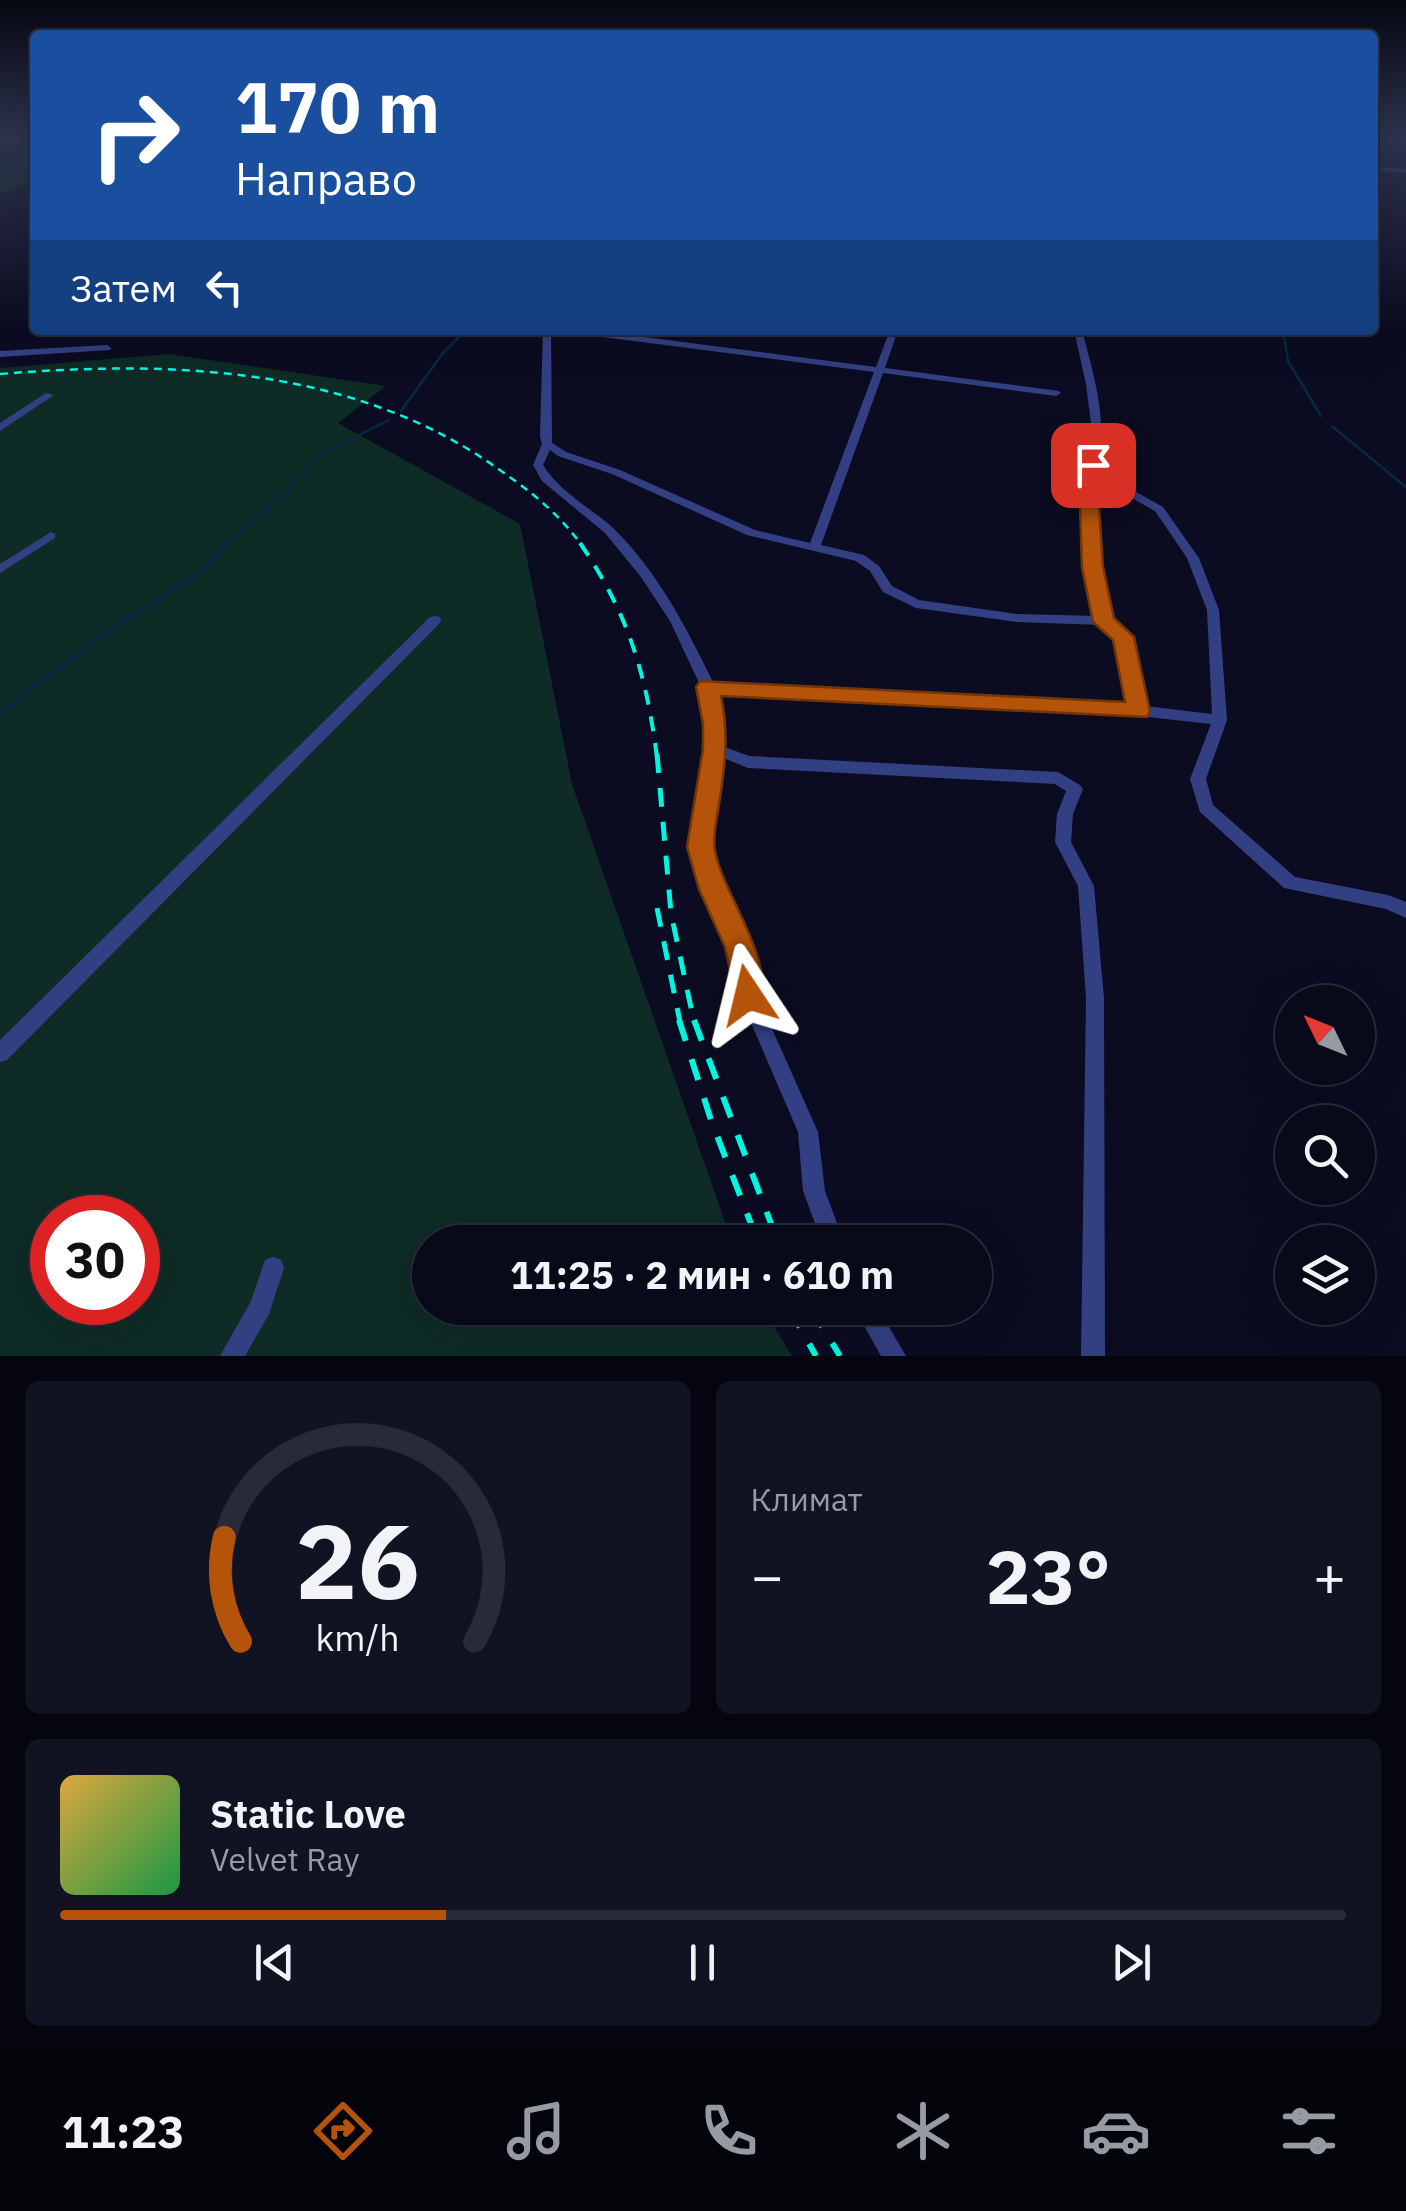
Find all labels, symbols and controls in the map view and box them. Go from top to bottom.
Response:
text: 170 m [235,61,440,152]
icon: right [70,70,200,200]
text: Направо [235,149,417,207]
icon: left [197,260,252,315]
text: Затем [70,263,177,312]
pin [1051,423,1136,508]
icon: arrive [1066,438,1121,493]
position arrow [696,943,800,1047]
north arrow [1275,985,1375,1085]
map controls [1275,985,1375,1325]
button: search [1275,1105,1375,1205]
speed limit sign: 30 [30,1195,160,1325]
button: layers [1275,1225,1375,1325]
text: 11:25 · 2 мин · 610 m [510,1250,894,1299]
text: Климат [751,1478,863,1520]
text: 26 [295,1492,420,1628]
text: 23° [986,1527,1111,1625]
text: − [751,1540,784,1611]
text: + [1313,1540,1346,1611]
text: km/h [316,1614,400,1661]
text: Static Love [210,1789,406,1838]
text: Velvet Ray [210,1838,359,1880]
icon: previous [247,1935,302,1990]
icon: pause [675,1935,730,1990]
icon: next [1104,1935,1159,1990]
icon: directions [308,2096,378,2166]
icon: music [501,2096,571,2166]
icon: phone [694,2096,764,2166]
icon: climate [888,2096,958,2166]
icon: car [1081,2096,1151,2166]
icon: filters [1274,2096,1344,2166]
text: 11:23 [62,2102,185,2160]

